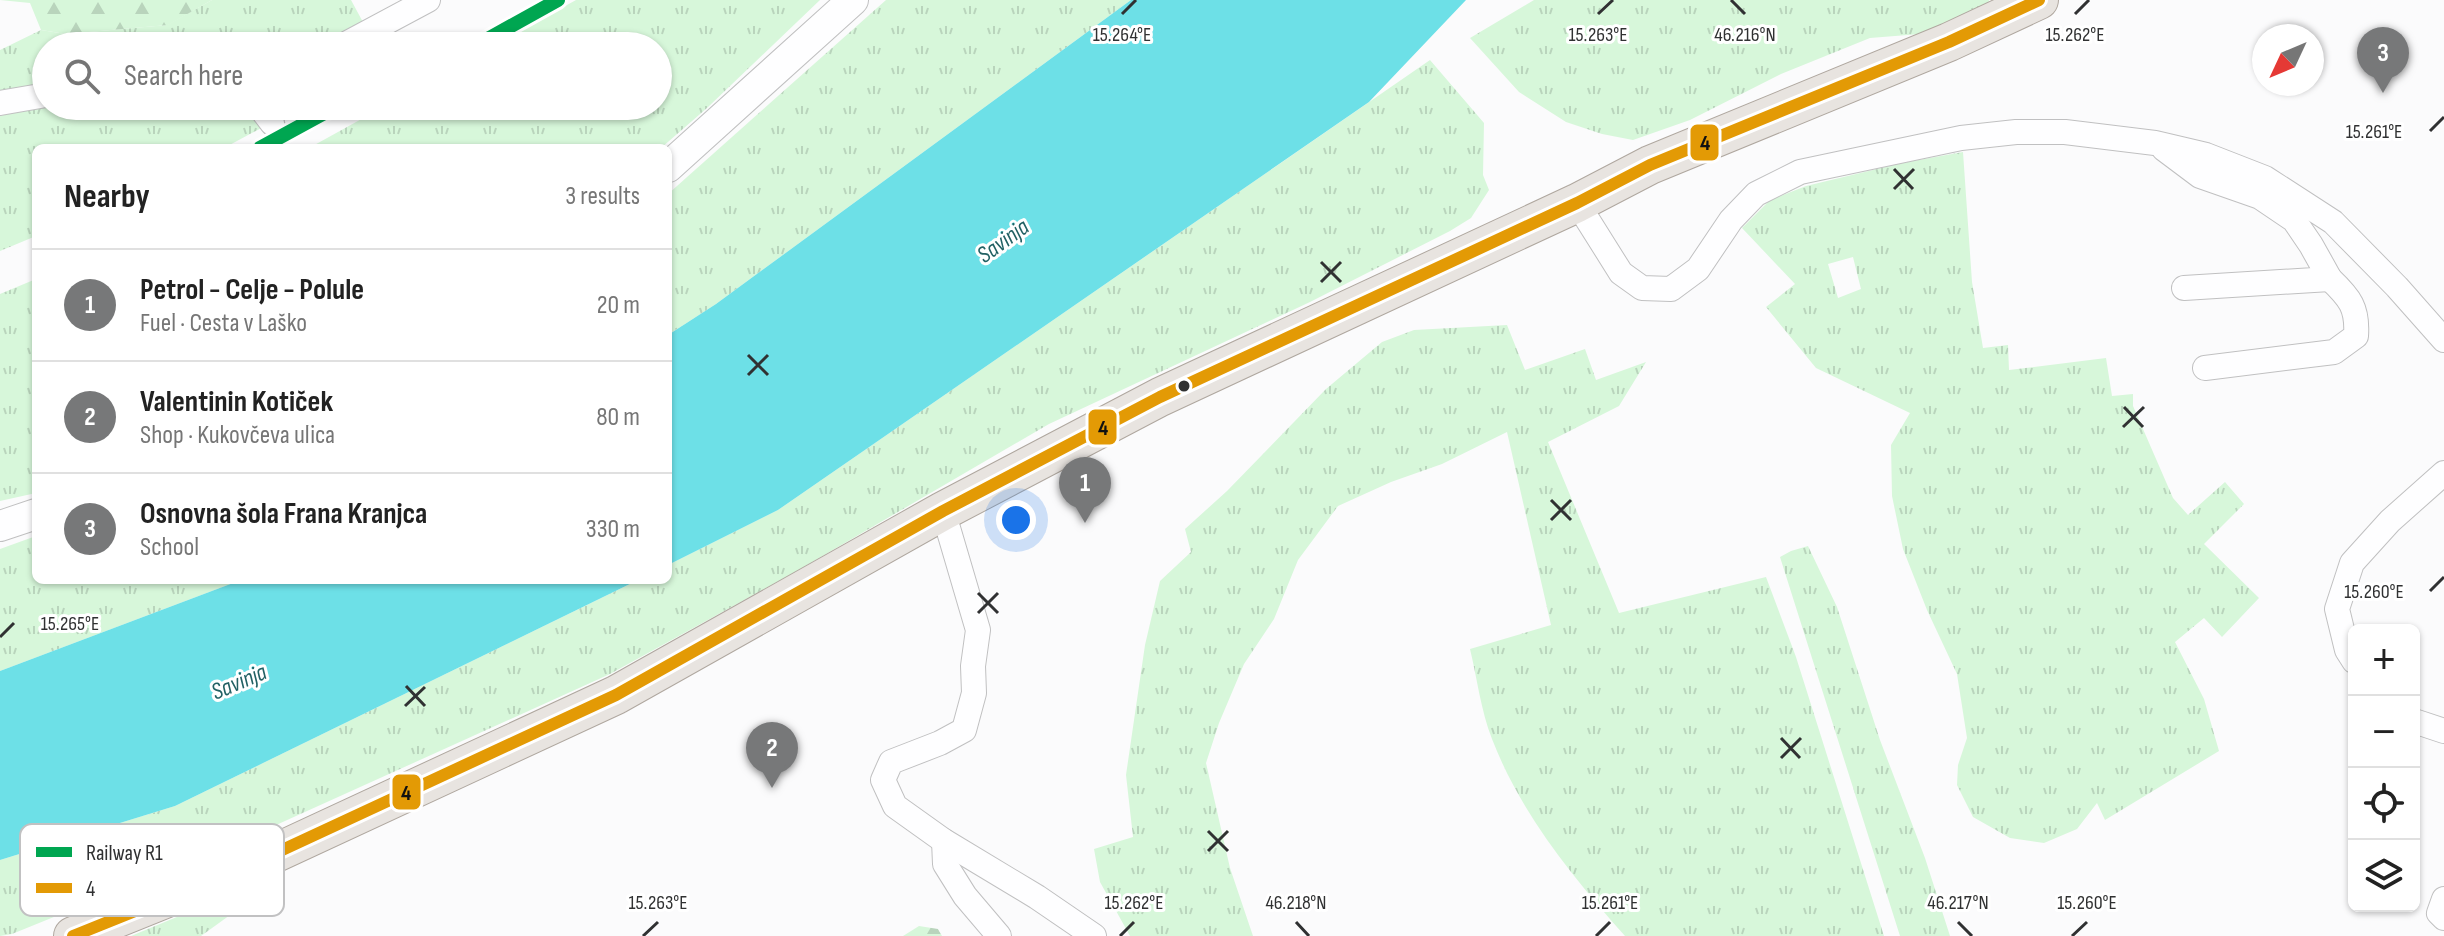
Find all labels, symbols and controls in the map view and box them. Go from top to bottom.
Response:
text: 15.264°E [1093,23,1151,47]
text: 15.263°E [1569,23,1628,47]
text: 46.216°N [1714,23,1776,47]
text: 15.262°E [2045,23,2105,47]
north arrow [2252,24,2324,96]
pin: 3 [2357,27,2409,93]
search box [32,32,672,120]
icon: search [60,54,104,98]
text: Search here [124,58,243,94]
text: 15.261°E [2346,120,2402,144]
line badge: 4 [1689,123,1720,162]
text: 4 [1700,130,1710,157]
text: Nearby [64,176,150,217]
text: 3 results [565,181,640,212]
water label: Savinja [971,212,1035,270]
text: Petrol - Celje - Polule [140,272,364,308]
text: 1 [85,290,95,321]
text: 20 m [597,290,640,321]
text: Fuel · Cesta v Laško [140,308,307,339]
unlabelled marker [1176,378,1192,394]
text: Valentinin Kotiček [140,384,333,420]
text: 2 [84,402,96,433]
text: 80 m [596,402,640,433]
line badge: 4 [1087,408,1118,446]
text: 4 [1098,415,1108,442]
text: Shop · Kukovčeva ulica [140,420,335,451]
pin: 1 [1059,457,1111,523]
text: Osnovna šola Frana Kranjca [140,496,427,532]
your location [996,500,1036,540]
text: 3 [84,514,96,545]
text: 330 m [586,514,640,545]
text: School [140,532,199,563]
text: 15.260°E [2344,580,2404,604]
text: 15.265°E [41,612,99,636]
map controls [2348,624,2420,912]
button: + [2348,624,2420,696]
water label: Savinja [207,657,271,707]
button: − [2348,696,2420,768]
pin: 2 [746,722,798,788]
button: locate [2348,768,2420,840]
line badge: 4 [391,773,422,811]
text: 4 [401,780,411,807]
legend [20,824,284,916]
text: Railway R1 [86,840,163,867]
button: layers [2348,840,2420,912]
text: 4 [86,876,95,903]
text: 15.263°E [629,891,688,915]
text: 15.262°E [1104,891,1164,915]
text: 46.218°N [1265,891,1327,915]
text: 15.261°E [1582,891,1638,915]
text: 46.217°N [1927,891,1989,915]
text: 15.260°E [2057,891,2117,915]

